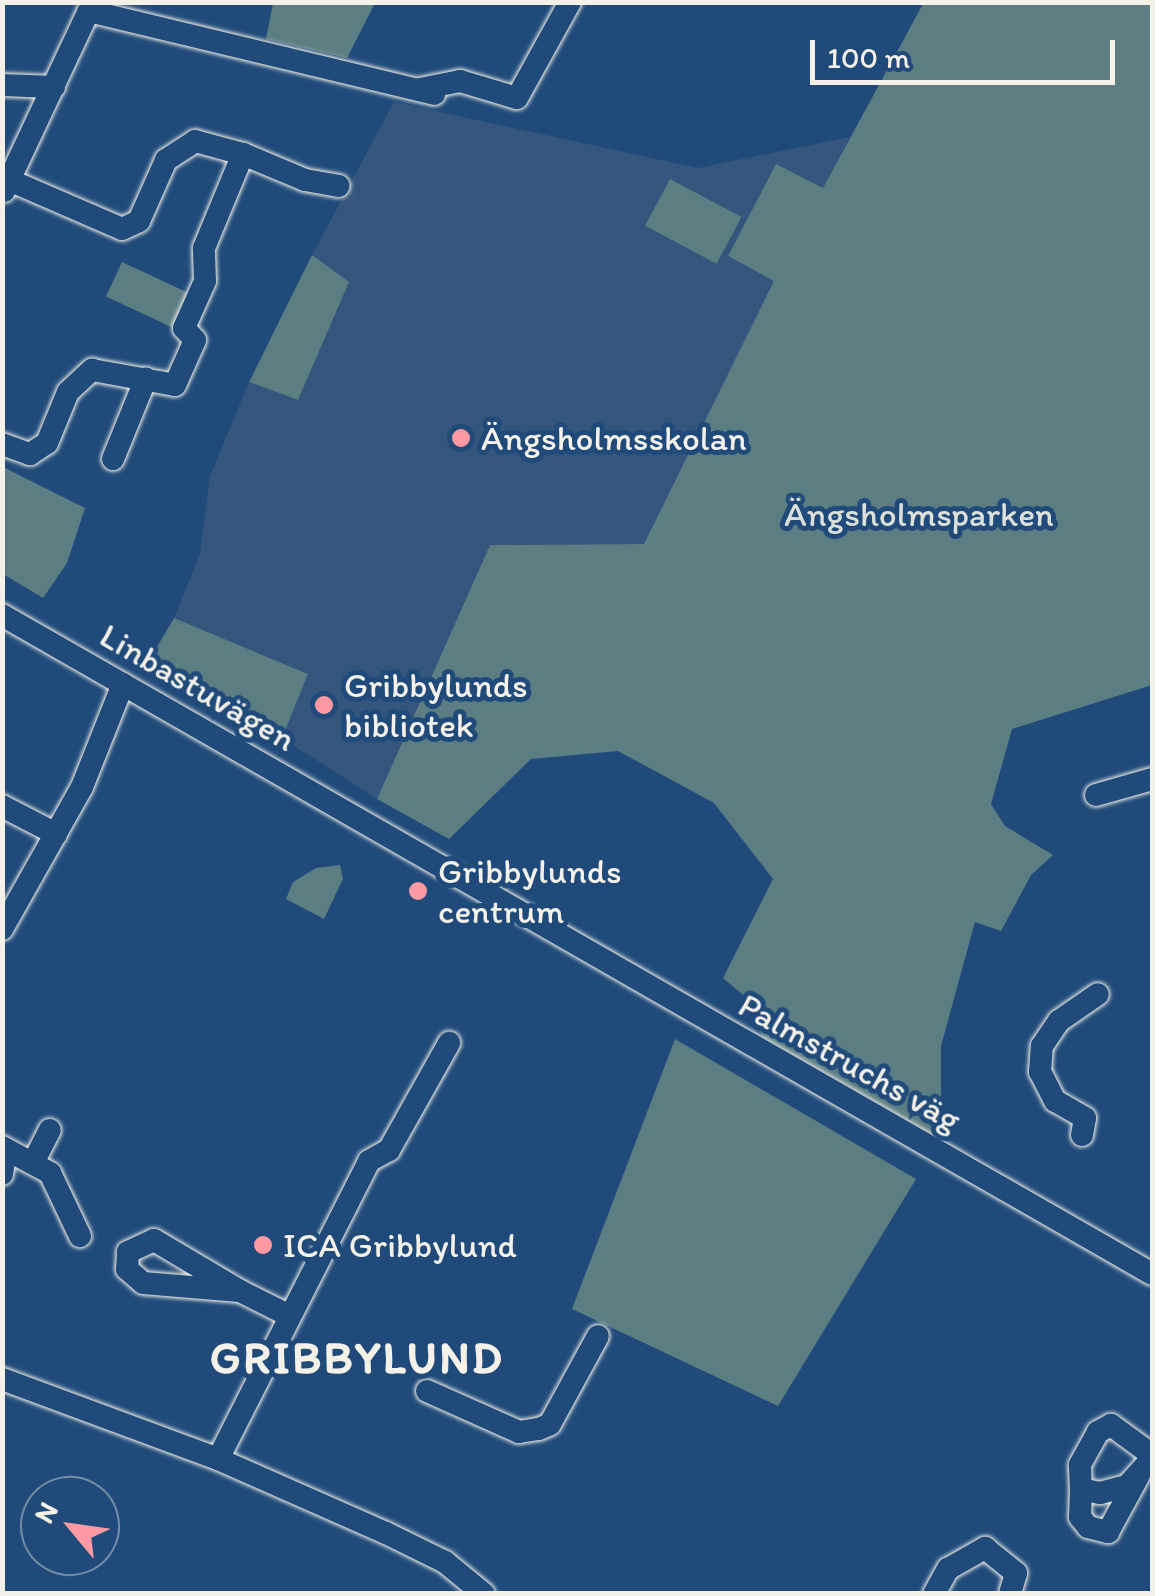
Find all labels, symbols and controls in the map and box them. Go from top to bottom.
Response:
scale bar [815,20,1120,82]
text: 100 m [827,39,910,76]
place label: Ängsholmsskolan [481,417,747,459]
marker: Ängsholmsskolan [450,427,472,449]
park label: Ängsholmsparken [784,493,1054,535]
street label: Linbastuvägen [93,614,303,760]
place label: Gribbylunds bibliotek [344,664,528,746]
marker: Gribbylunds bibliotek [313,694,335,716]
place label: Gribbylunds centrum [438,850,622,932]
marker: Gribbylunds centrum [407,880,429,902]
street label: Palmstruchs väg [732,984,968,1140]
place label: ICA Gribbylund [283,1224,517,1266]
marker: ICA Gribbylund [252,1234,274,1256]
district label: GRIBBYLUND [209,1331,505,1385]
north arrow [20,1476,120,1576]
text: N [26,1496,65,1529]

